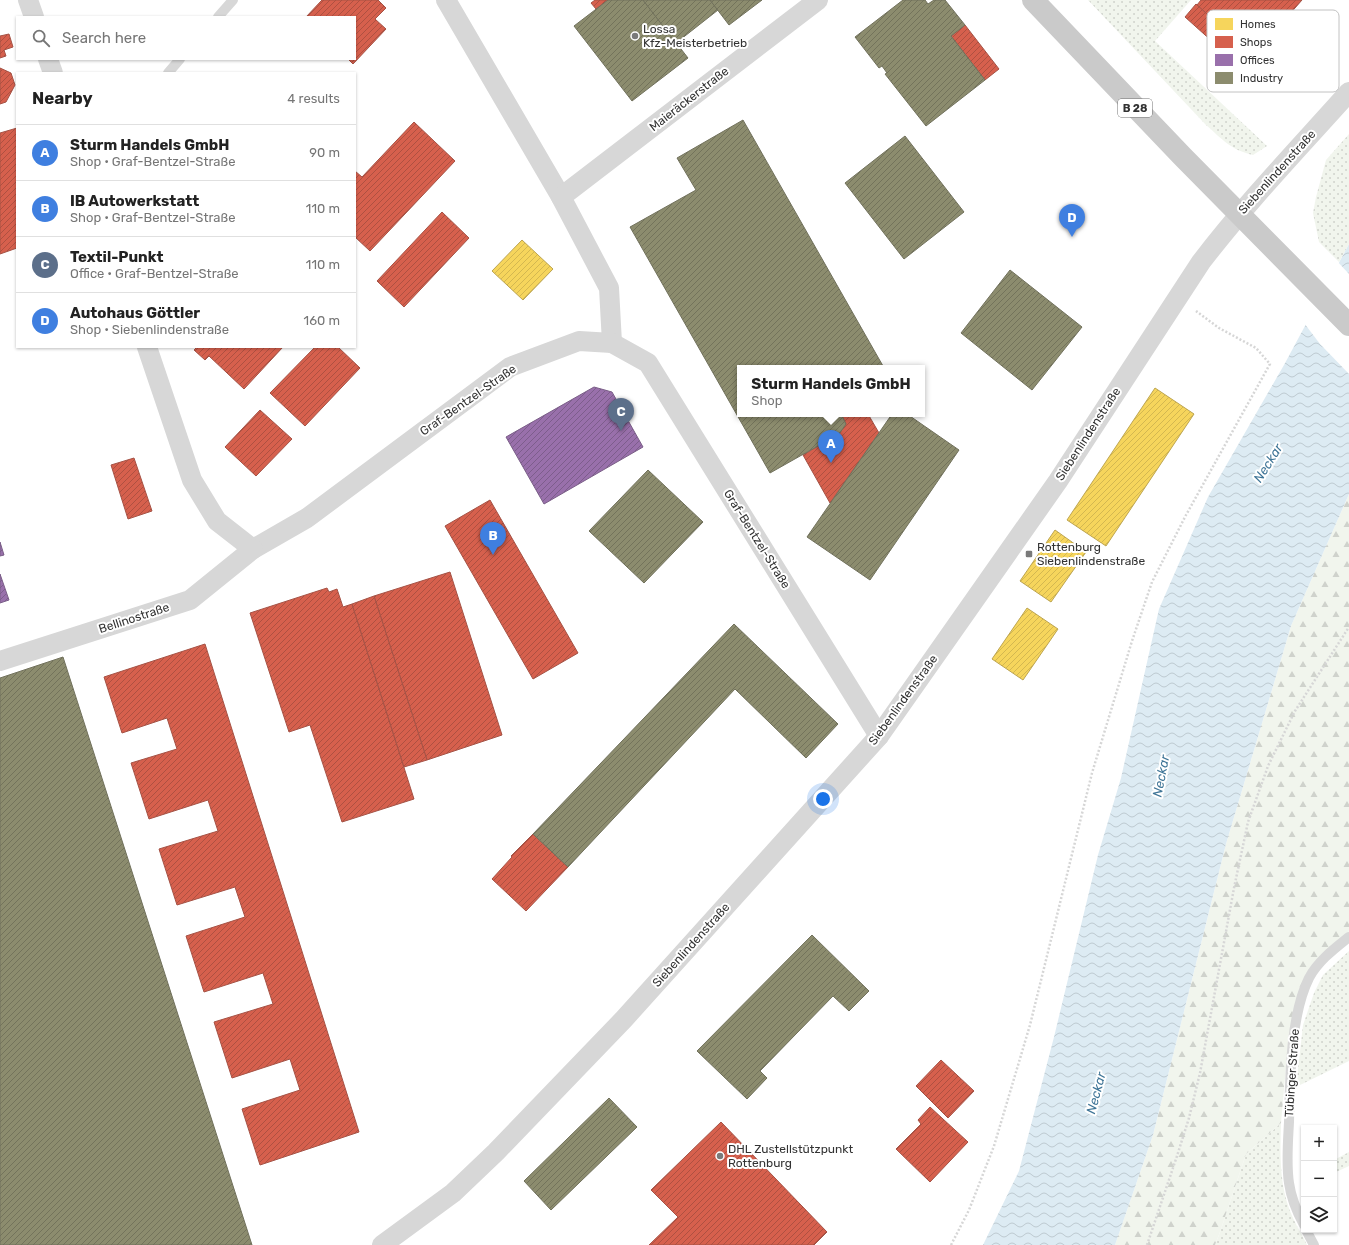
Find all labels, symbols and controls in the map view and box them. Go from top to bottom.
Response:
legend [1207,10,1339,92]
search box [16,16,356,60]
text: Homes [1240,18,1276,31]
place label: Lossa Kfz-Meisterbetrieb [643,22,747,50]
icon: search [30,27,52,49]
text: Search here [62,29,146,47]
marker: Lossa Kfz-Meisterbetrieb [630,31,640,41]
text: Shops [1240,36,1272,49]
text: Offices [1240,54,1275,67]
street label: Maieräckerstraße [647,64,731,134]
text: Industry [1240,72,1283,85]
text: Nearby [32,88,93,108]
text: 4 results [287,91,340,106]
road number: B 28 [1118,99,1152,117]
street label: Siebenlindenstraße [1236,127,1319,217]
text: Sturm Handels GmbH [70,136,229,154]
text: A [40,145,50,160]
text: 90 m [309,145,340,160]
text: Shop · Graf-Bentzel-Straße [70,154,235,169]
text: IB Autowerkstatt [70,192,199,210]
text: B [40,201,50,216]
text: 110 m [306,201,340,216]
pin: D [1059,204,1085,237]
text: Shop · Graf-Bentzel-Straße [70,210,235,225]
text: Textil-Punkt [70,248,163,266]
text: C [40,257,50,272]
text: 110 m [306,257,340,272]
text: Office · Graf-Bentzel-Straße [70,266,239,281]
text: Autohaus Göttler [70,304,200,322]
text: D [40,313,50,328]
text: 160 m [304,313,340,328]
text: Shop · Siebenlindenstraße [70,322,229,337]
street label: Graf-Bentzel-Straße [417,361,519,438]
popup [737,365,925,417]
text: Sturm Handels GmbH [751,375,911,393]
street label: Siebenlindenstraße [1053,385,1123,483]
text: Shop [751,393,783,408]
pin: C [608,398,634,431]
pin: A [818,430,844,463]
water label: Neckar [1250,440,1286,485]
street label: Graf-Bentzel-Straße [721,487,793,591]
pin: B [480,522,506,555]
place label: Rottenburg Siebenlindenstraße [1037,540,1145,568]
marker: Rottenburg Siebenlindenstraße [1024,549,1034,559]
street label: Bellinostraße [97,600,171,636]
street label: Siebenlindenstraße [866,652,941,748]
water label: Neckar [1150,753,1173,798]
your location [813,789,833,809]
street label: Siebenlindenstraße [650,900,733,990]
street label: Tübinger Straße [1282,1028,1302,1118]
water label: Neckar [1083,1069,1109,1116]
map controls [1301,1125,1337,1233]
button: + [1301,1125,1337,1161]
place label: DHL Zustellstützpunkt Rottenburg [728,1142,853,1170]
marker: DHL Zustellstützpunkt Rottenburg [715,1151,725,1161]
button: − [1301,1161,1337,1197]
button: layers [1301,1197,1337,1233]

